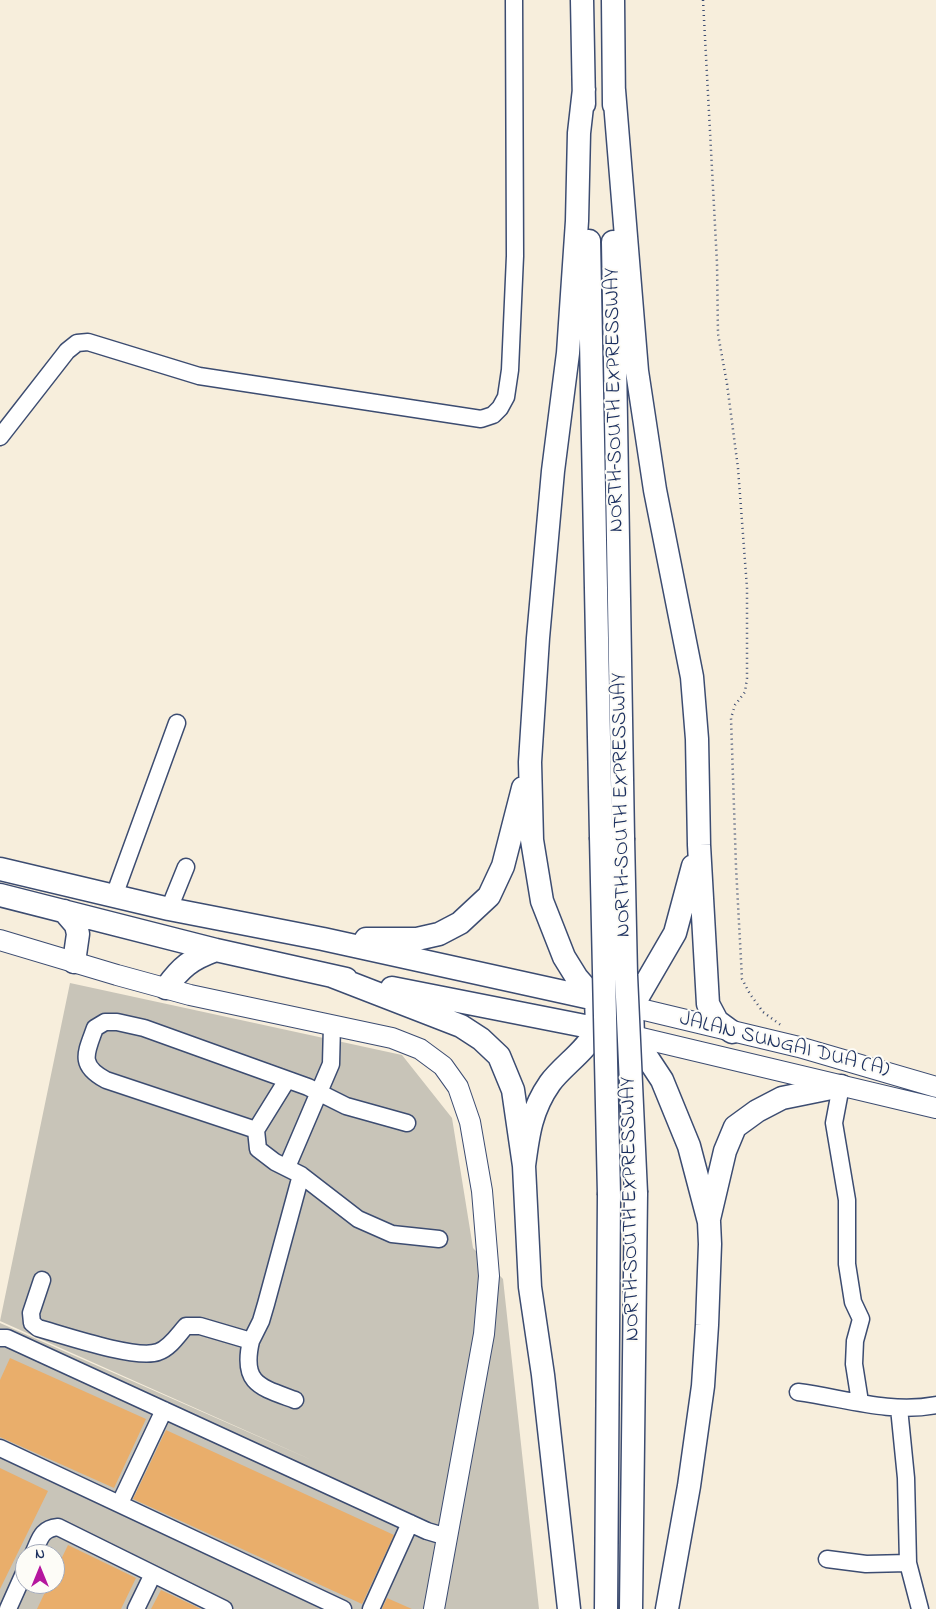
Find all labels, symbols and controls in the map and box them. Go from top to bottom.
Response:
street label: NORTH–SOUTH EXPRESSWAY [601,268,631,532]
street label: NORTH–SOUTH EXPRESSWAY [608,673,638,937]
street label: JALAN SUNGAI DUA (A) [676,1008,892,1084]
street label: NORTH–SOUTH EXPRESSWAY [617,1077,647,1341]
north arrow [15,1544,65,1594]
text: N [35,1544,45,1565]

